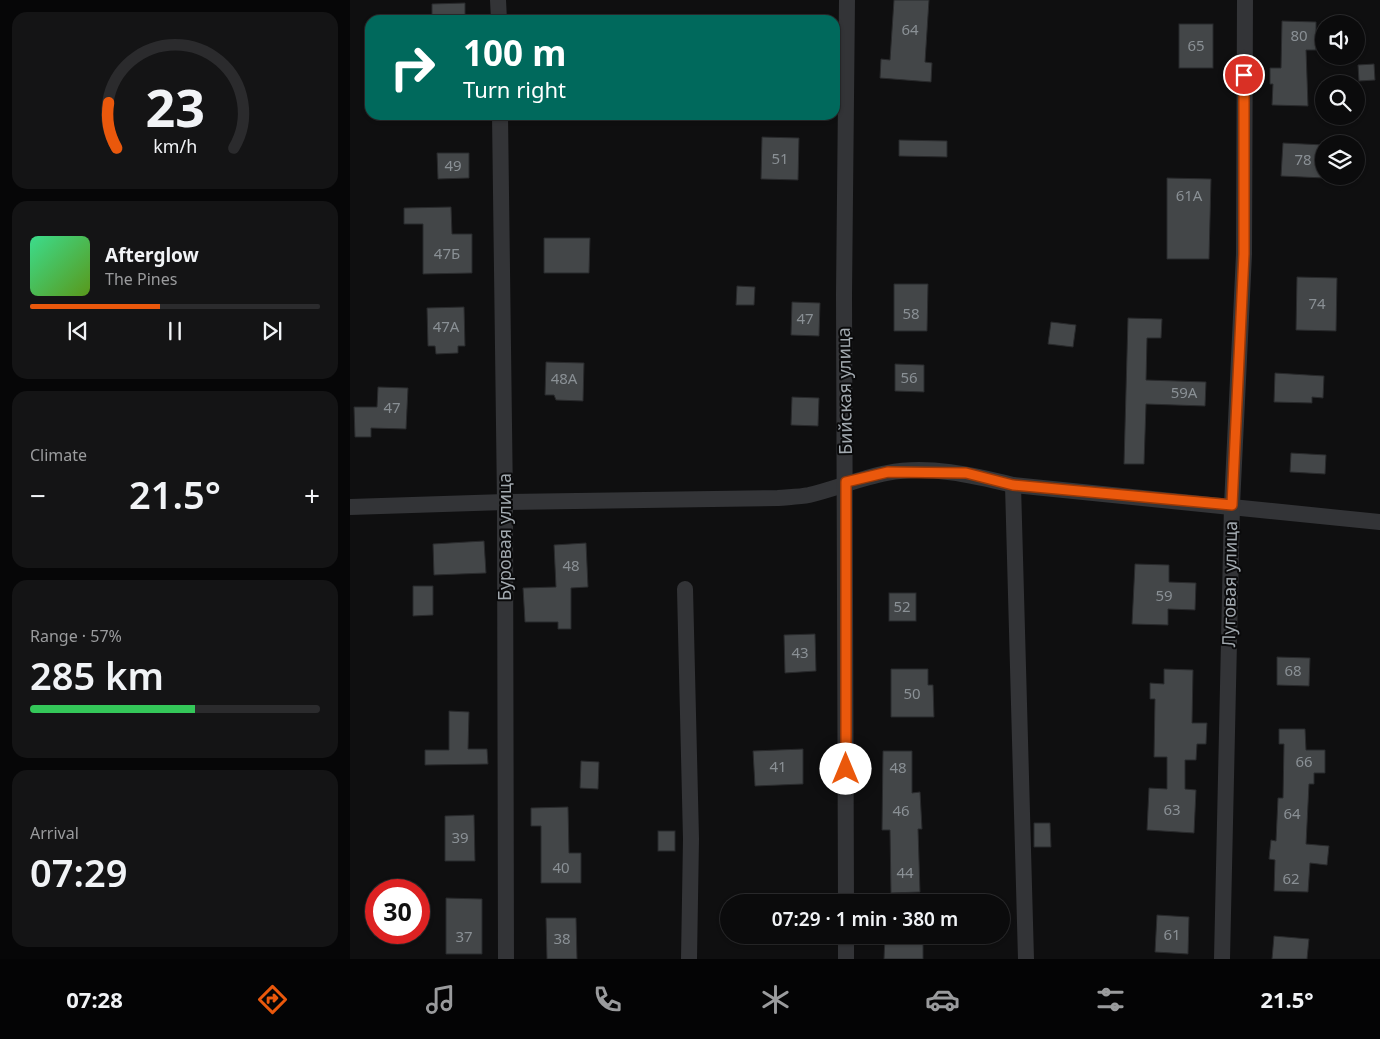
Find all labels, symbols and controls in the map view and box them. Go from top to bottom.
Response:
map controls [1315,15,1365,185]
button: sound [1315,15,1365,65]
house number: 64 [901,19,919,39]
house number: 80 [1290,25,1308,45]
text: 100 m [463,29,566,76]
icon: right [380,35,445,100]
house number: 65 [1187,35,1205,55]
pin [1223,54,1265,96]
icon: arrive [1230,61,1258,89]
text: 23 [145,71,205,142]
text: Turn right [463,74,566,104]
button: search [1315,75,1365,125]
text: km/h [153,134,197,158]
button: layers [1315,135,1365,185]
house number: 51 [771,148,789,168]
house number: 78 [1294,149,1312,169]
house number: 49 [444,155,462,175]
house number: 61А [1176,185,1203,205]
text: Afterglow [105,242,199,268]
house number: 47Б [434,243,460,263]
text: The Pines [105,268,177,290]
house number: 74 [1308,293,1326,313]
house number: 58 [902,303,920,323]
house number: 47 [796,308,814,328]
house number: 47А [433,316,460,336]
icon: previous [64,317,92,345]
icon: pause [161,317,189,345]
icon: next [258,317,286,345]
street label: Бийская улица [831,327,857,455]
house number: 56 [900,367,918,387]
house number: 48А [551,368,578,388]
house number: 59А [1171,382,1198,402]
house number: 47 [383,397,401,417]
text: Climate [30,444,87,466]
text: 21.5° [129,468,221,520]
street label: Буровая улица [492,473,516,601]
text: − [30,476,46,514]
text: + [304,476,320,514]
street label: Луговая улица [1216,521,1242,647]
house number: 48 [562,555,580,575]
house number: 59 [1155,585,1173,605]
house number: 52 [893,596,911,616]
text: Range · 57% [30,625,122,647]
house number: 43 [791,642,809,662]
text: 285 km [30,649,164,701]
house number: 68 [1284,660,1302,680]
house number: 50 [903,683,921,703]
position arrow [819,742,871,794]
house number: 66 [1295,751,1313,771]
house number: 41 [769,756,787,776]
house number: 48 [889,757,907,777]
house number: 63 [1163,799,1181,819]
house number: 46 [892,800,910,820]
house number: 64 [1283,803,1301,823]
text: Arrival [30,822,79,844]
house number: 39 [451,827,469,847]
text: 07:29 [30,846,127,898]
house number: 40 [552,857,570,877]
house number: 44 [896,862,914,882]
house number: 62 [1282,868,1300,888]
speed limit sign: 30 [365,879,430,944]
text: 07:29 · 1 min · 380 m [772,906,958,932]
house number: 61 [1163,924,1181,944]
house number: 37 [455,926,473,946]
house number: 38 [553,928,571,948]
icon: directions [255,982,290,1017]
icon: music [423,982,458,1017]
icon: phone [590,982,625,1017]
icon: climate [758,982,793,1017]
icon: car [925,982,960,1017]
icon: filters [1093,982,1128,1017]
text: 07:28 [66,984,123,1014]
text: 21.5° [1260,984,1314,1014]

